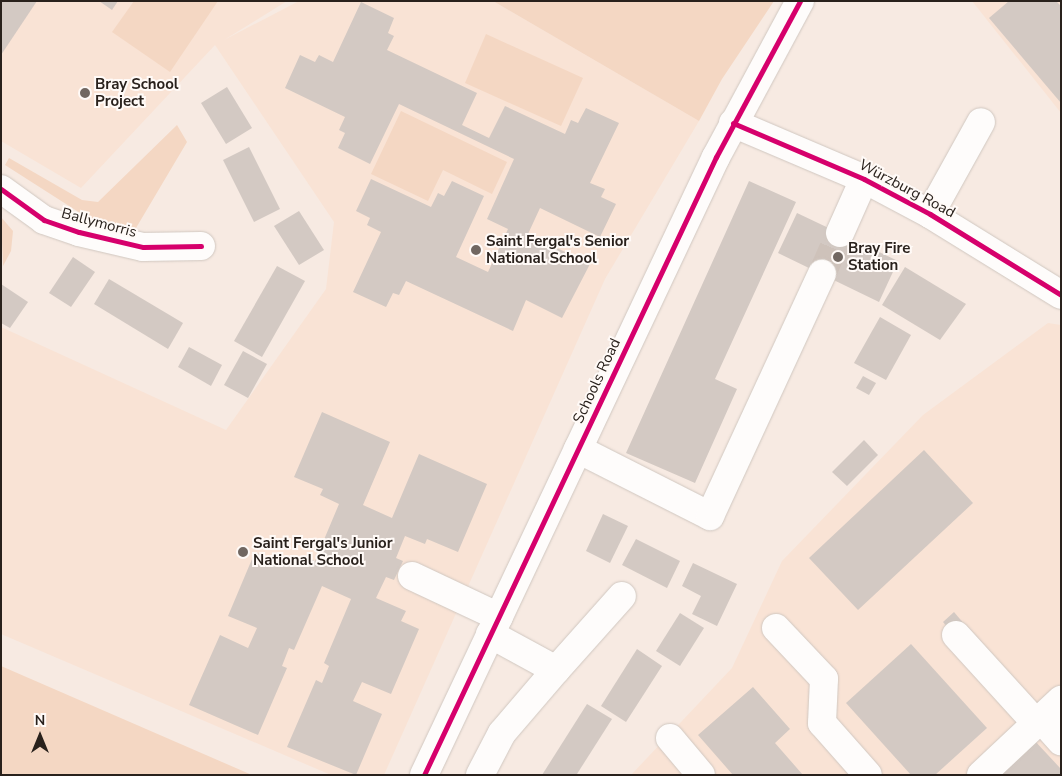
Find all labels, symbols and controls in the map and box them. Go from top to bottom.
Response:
place label: Bray School Project [95,75,179,110]
marker: Bray School Project [79,87,91,99]
street label: Würzburg Road [856,156,958,222]
street label: Ballymorris [59,204,139,242]
place label: Saint Fergal's Senior National School [486,232,629,267]
place label: Bray Fire Station [848,239,910,274]
marker: Saint Fergal's Senior National School [470,244,482,256]
marker: Bray Fire Station [832,251,844,263]
street label: Schools Road [569,336,625,426]
place label: Saint Fergal's Junior National School [253,534,393,569]
marker: Saint Fergal's Junior National School [237,546,249,558]
north arrow [15,711,65,761]
text: N [35,711,45,730]

